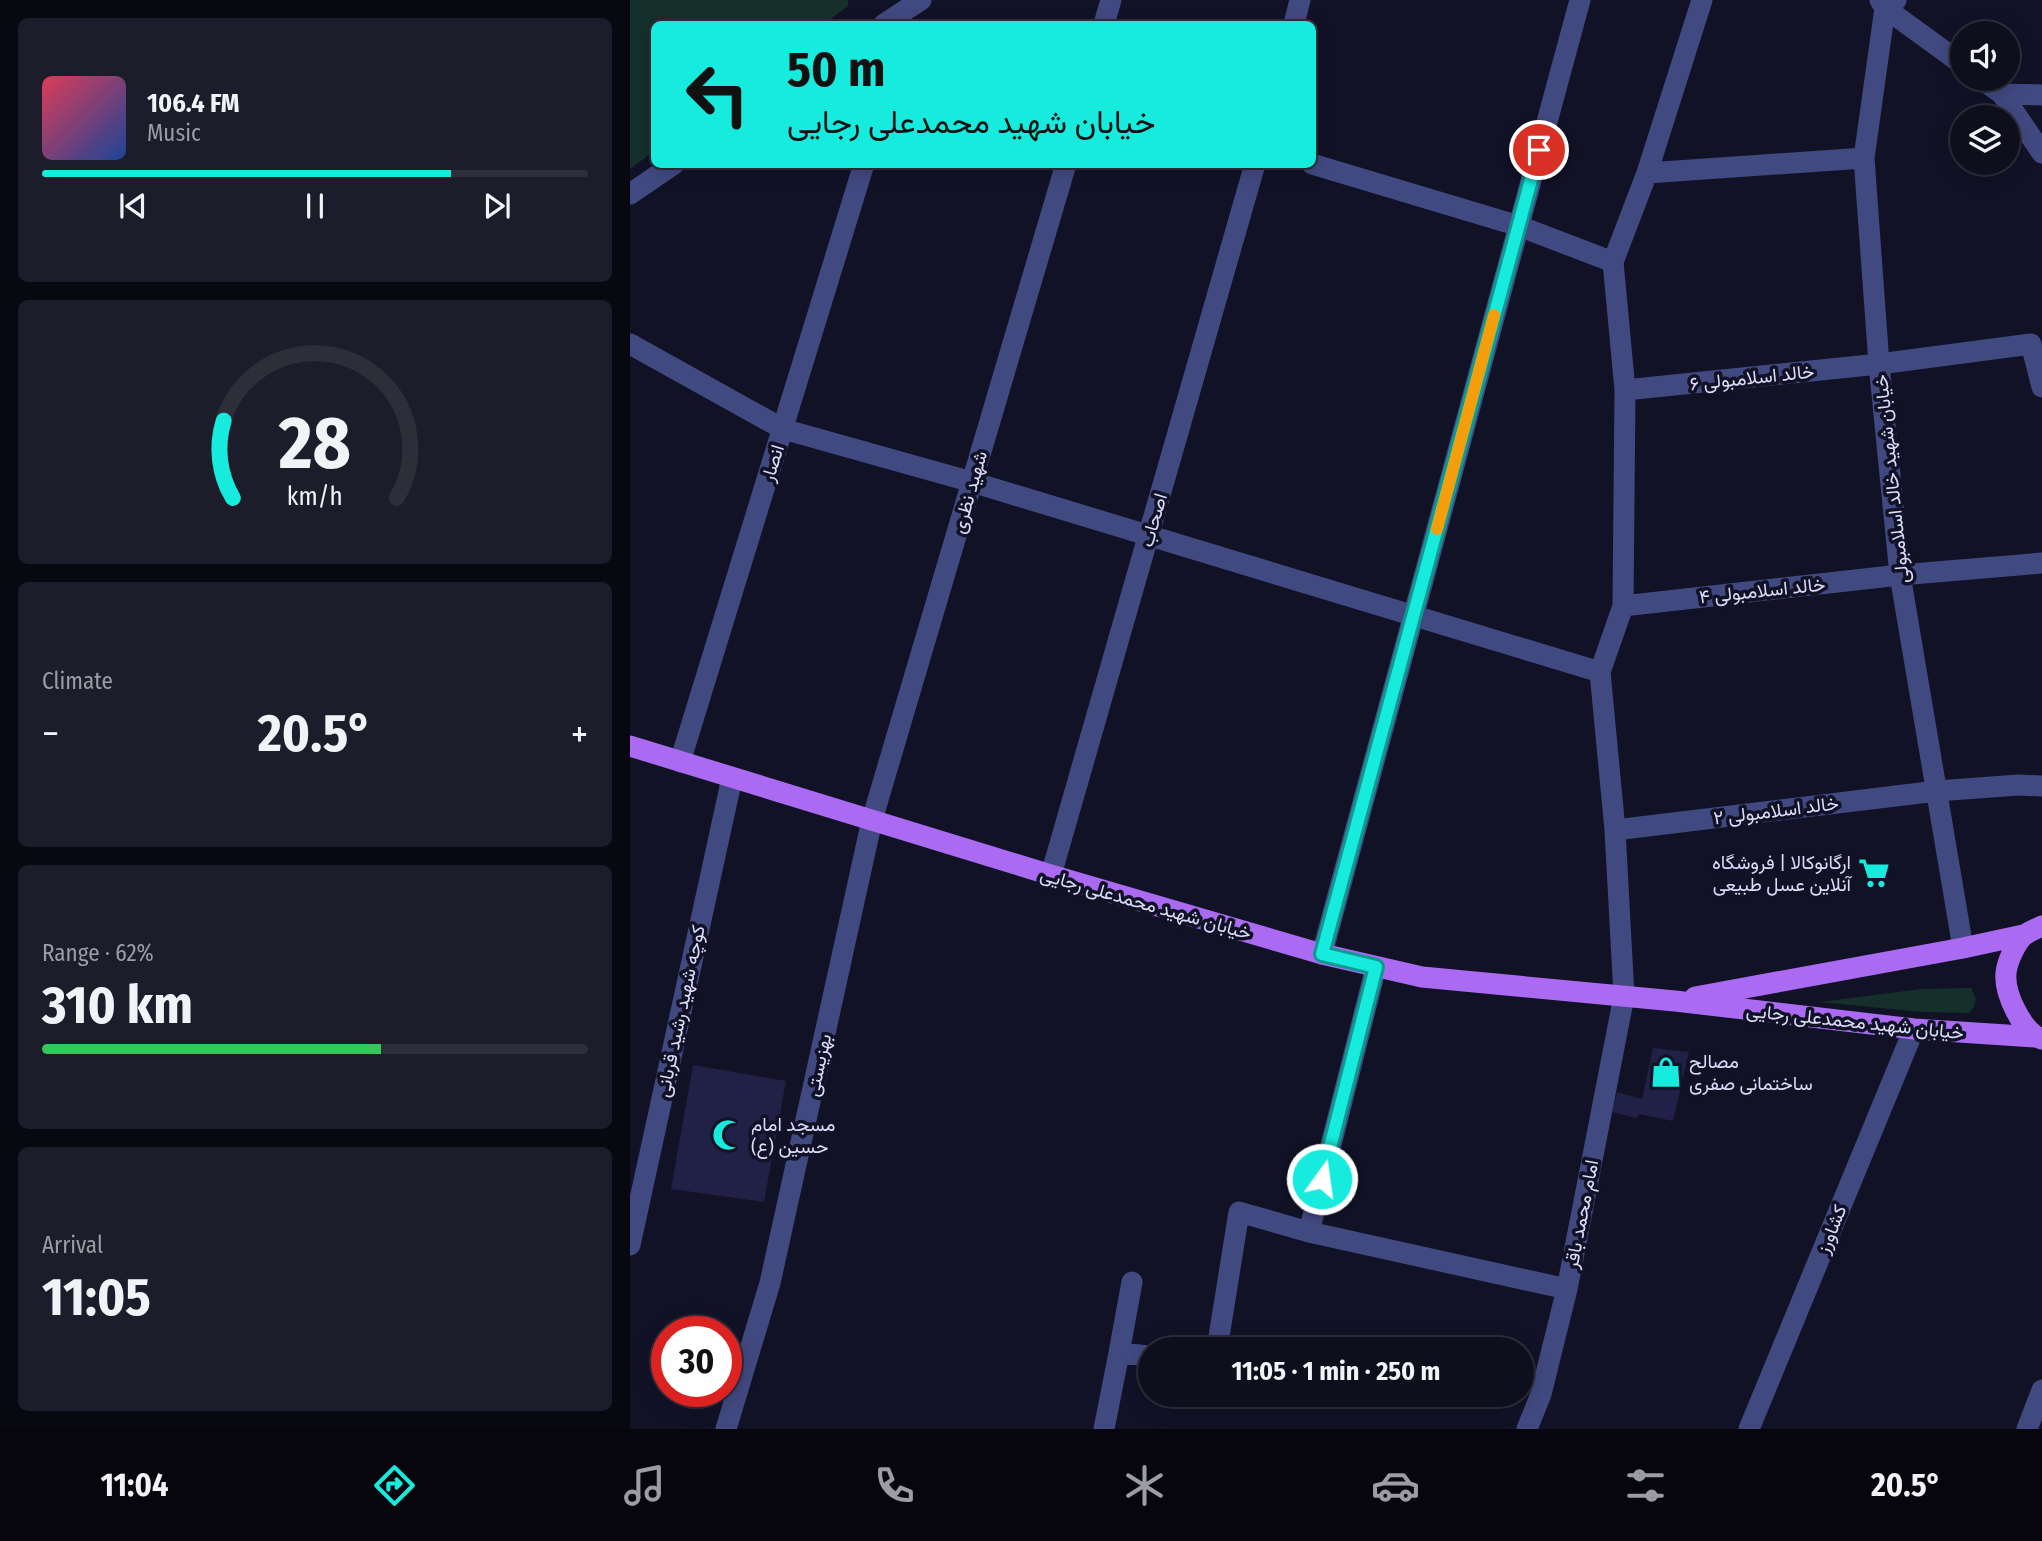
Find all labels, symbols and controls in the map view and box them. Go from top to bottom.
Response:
map controls [1950,21,2020,175]
button: sound [1950,21,2020,91]
text: 50 m [787,40,885,99]
icon: left [672,49,763,140]
text: 106.4 FM [147,88,239,119]
text: خیابان شهید محمدعلی رجایی [787,103,1155,141]
button: layers [1950,105,2020,175]
text: Music [147,119,201,147]
pin [1509,120,1569,180]
icon: arrive [1520,131,1558,169]
icon: previous [114,187,152,225]
icon: pause [296,187,334,225]
icon: next [478,187,516,225]
street label: خالد اسلامبولی ۶ [1689,360,1816,395]
street label: خیابان شهید خالد اسلامبولی [1869,373,1914,585]
text: 28 [278,401,351,488]
street label: انصار [756,442,789,485]
street label: شهید نظری [947,448,992,536]
text: km/h [287,482,343,512]
street label: اصحاب [1135,491,1172,550]
street label: خالد اسلامبولی ۴ [1698,572,1826,609]
text: Climate [42,667,113,695]
text: 20.5° [258,702,372,765]
text: − [42,711,59,757]
text: + [571,711,588,757]
street label: خالد اسلامبولی ۲ [1712,791,1840,830]
place label: ارگانوکالا | فروشگاه آنلاین عسل طبیعی [1712,851,1853,896]
supermarket icon: ارگانوکالا | فروشگاه آنلاین عسل طبیعی [1857,856,1891,890]
street label: خیابان شهید محمدعلی رجایی [1038,862,1254,945]
street label: کوچه شهید رشید قربانی [651,923,712,1100]
text: Range · 62% [42,939,154,967]
text: 310 km [42,974,193,1037]
street label: خیابان شهید محمدعلی رجایی [1745,999,1965,1044]
street label: بهزیستی [801,1032,836,1099]
place label: مصالح ساختمانی صفری [1689,1050,1813,1095]
shop icon: مصالح ساختمانی صفری [1649,1055,1683,1089]
place label: مسجد امام حسین (ع) [751,1113,836,1159]
mosque icon: مسجد امام حسین (ع) [711,1118,745,1152]
position arrow [1285,1142,1359,1216]
street label: امام محمد باقر [1559,1158,1604,1272]
street label: کشاورز [1811,1201,1852,1258]
text: Arrival [42,1231,103,1259]
text: 11:05 [42,1266,151,1329]
speed limit sign: 30 [651,1316,742,1407]
text: 11:05 · 1 min · 250 m [1232,1356,1440,1387]
icon: directions [370,1461,419,1510]
icon: music [620,1461,669,1510]
icon: phone [870,1461,919,1510]
icon: climate [1120,1461,1169,1510]
icon: car [1371,1461,1420,1510]
icon: filters [1621,1461,1670,1510]
text: 11:04 [101,1466,168,1504]
text: 20.5° [1871,1466,1941,1504]

